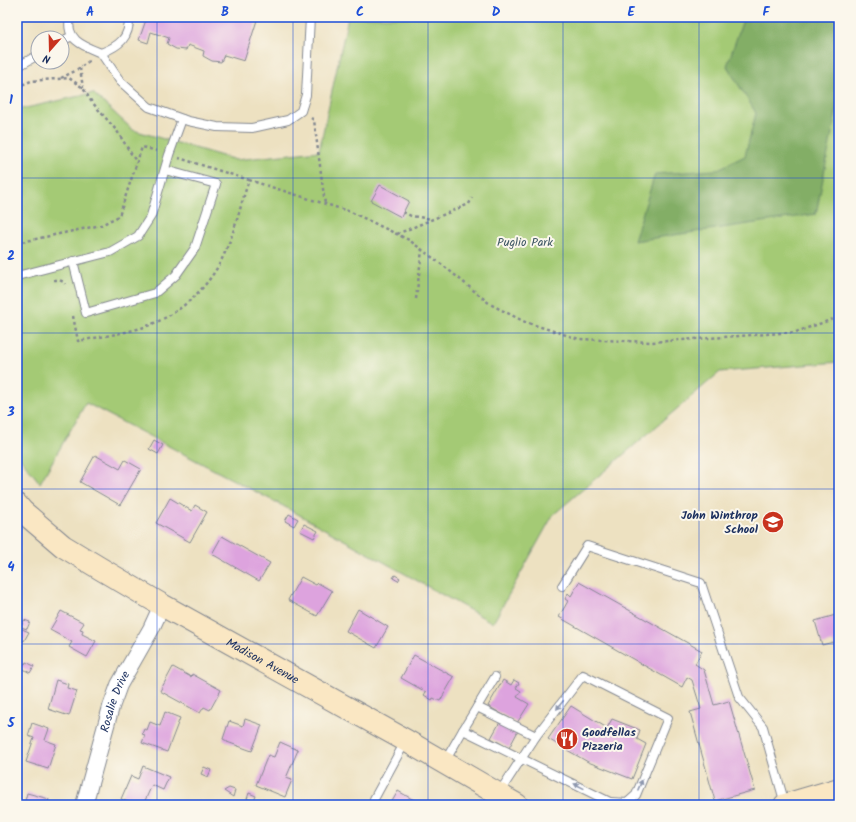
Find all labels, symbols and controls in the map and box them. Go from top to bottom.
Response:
text: A [86,2,94,23]
text: B [221,2,229,23]
text: C [356,2,364,23]
text: D [492,2,501,23]
text: E [627,2,635,23]
text: F [762,2,770,23]
north arrow [30,30,70,70]
text: N [41,49,53,68]
text: 1 [9,90,13,111]
park label: Puglio Park [497,233,553,252]
text: 2 [7,246,15,267]
text: 3 [6,402,15,423]
place label: John Winthrop School [681,506,759,539]
school or university icon: John Winthrop School [760,509,786,535]
text: 4 [7,557,15,578]
street label: Madison Avenue [222,633,303,690]
street label: Rosalie Drive [95,667,135,735]
one-way arrow [555,700,564,711]
text: 5 [7,713,16,734]
place label: Goodfellas Pizzeria [582,723,636,756]
restaurant icon: Goodfellas Pizzeria [554,726,580,752]
one-way arrow [637,779,643,791]
one-way arrow [573,783,585,789]

